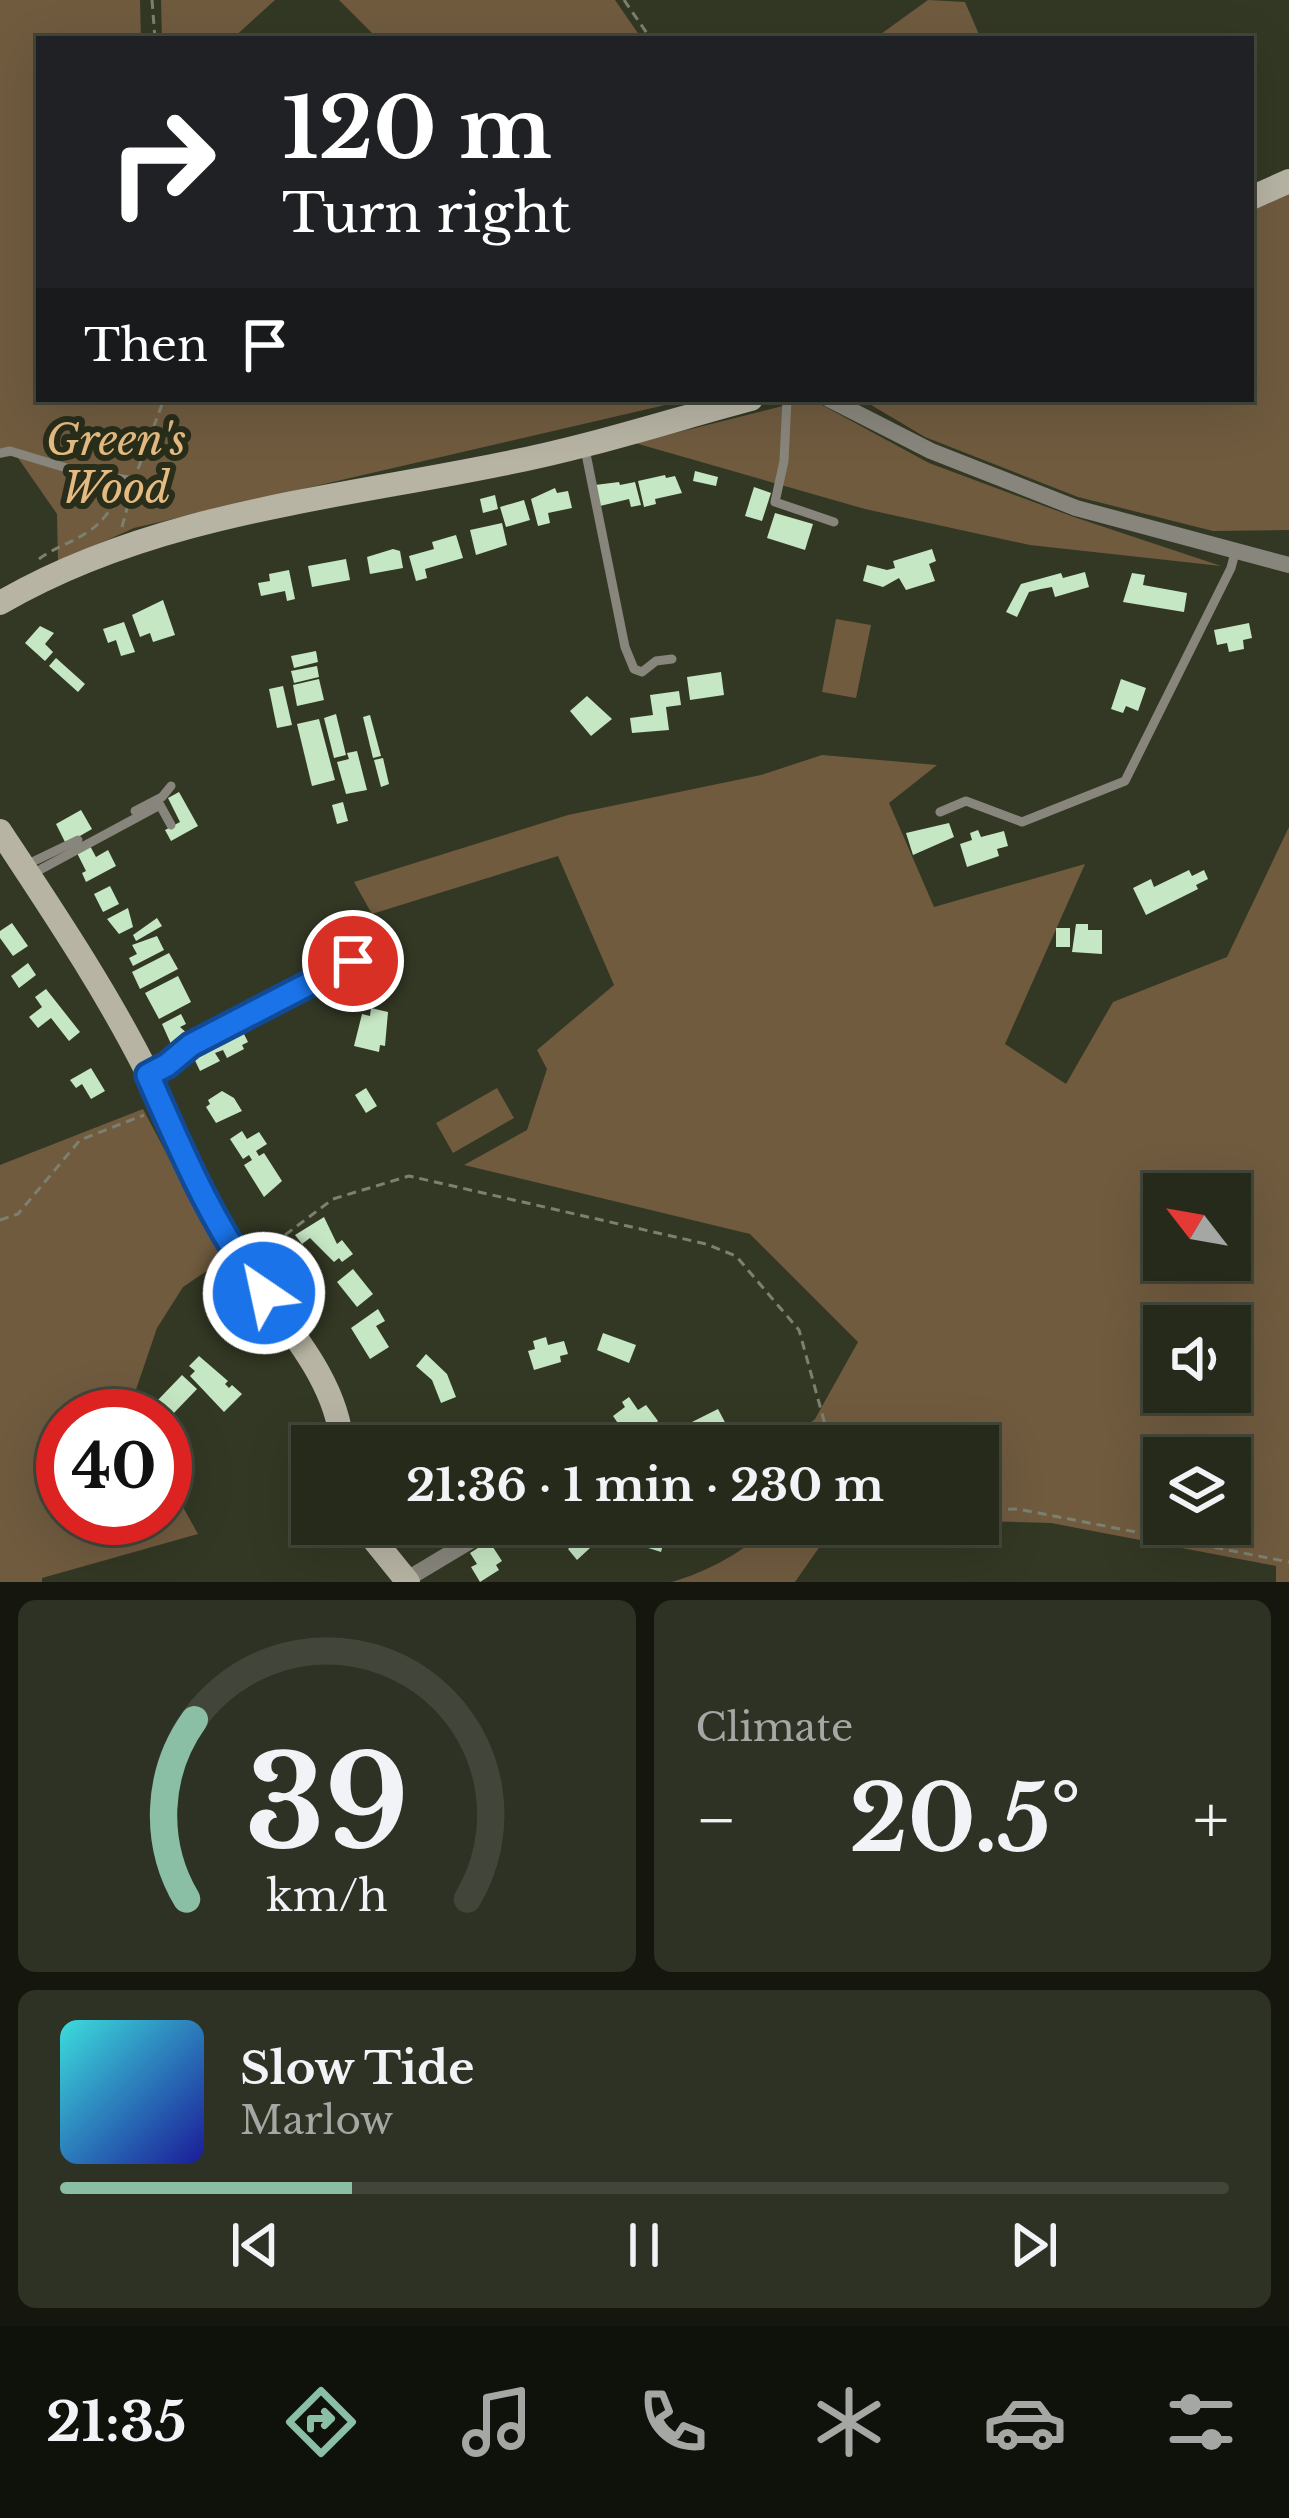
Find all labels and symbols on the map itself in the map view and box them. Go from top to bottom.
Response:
park label: Green's Wood [46,414,186,514]
pin [302,910,404,1012]
north arrow [1143,1173,1251,1281]
position arrow [201,1230,327,1356]
speed limit sign: 40 [36,1389,192,1545]

